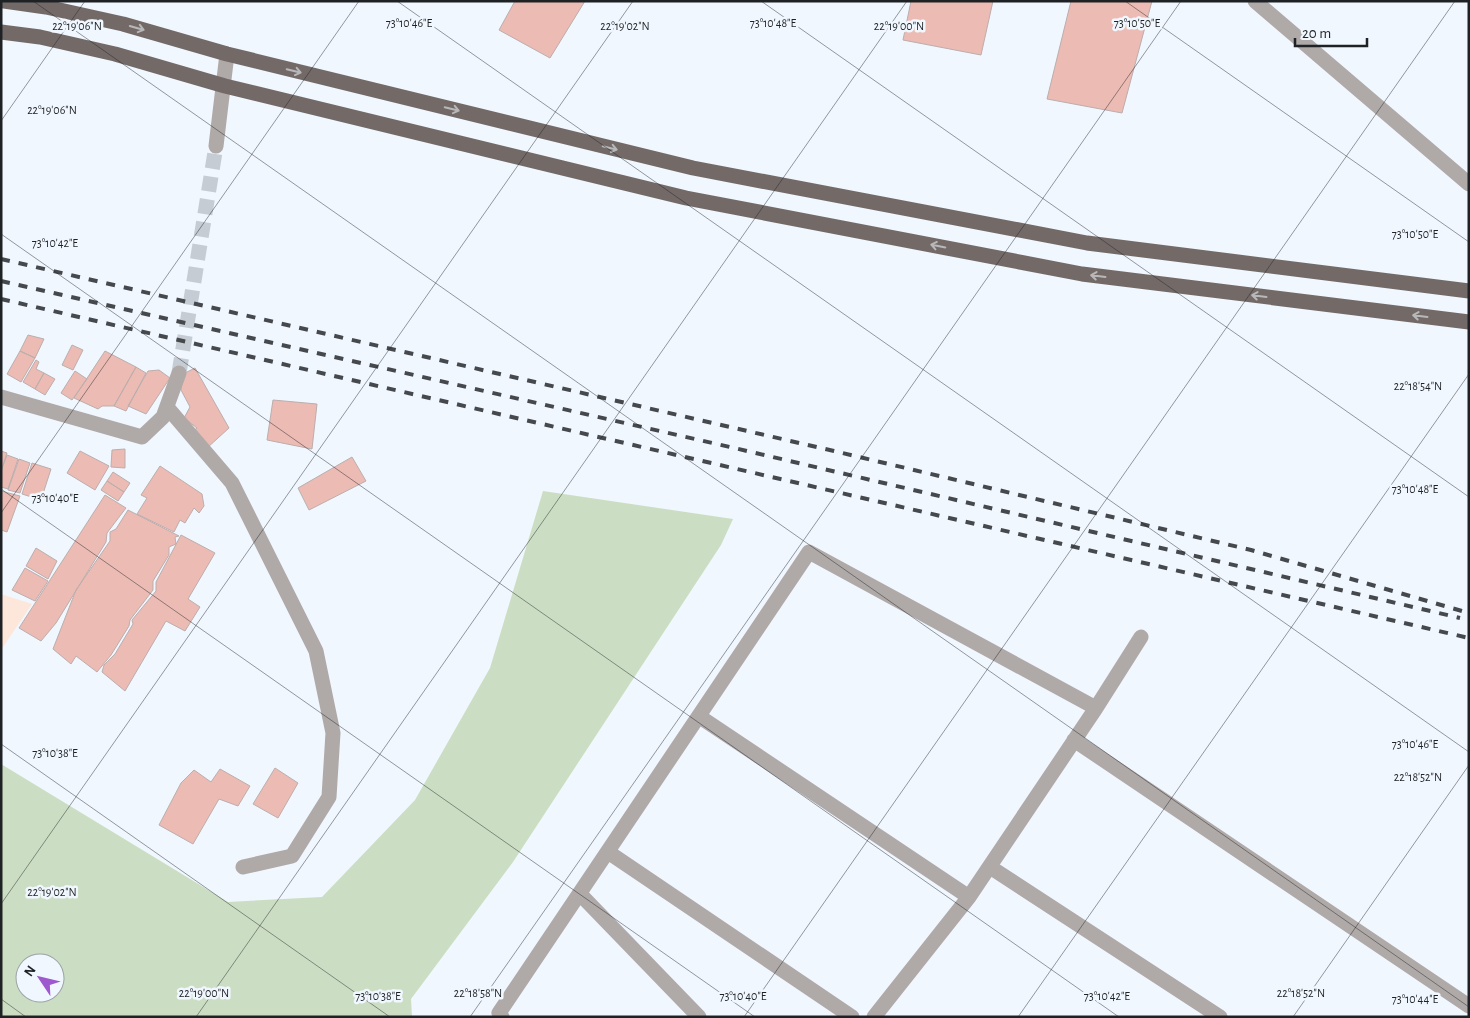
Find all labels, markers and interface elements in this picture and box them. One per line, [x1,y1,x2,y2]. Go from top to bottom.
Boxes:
scale bar [1295,15,1368,47]
text: 73°10'46"E [386,17,432,29]
text: 73°10'48"E [750,17,796,29]
text: 73°10'50"E [1114,17,1160,29]
text: 22°19'06"N [52,20,102,32]
text: 22°19'02"N [600,20,650,32]
text: 22°19'00"N [874,20,924,32]
one-way arrow [129,24,145,34]
text: 20 m [1302,26,1331,41]
one-way arrow [286,67,302,76]
text: 22°19'06"N [27,104,77,116]
one-way arrow [443,105,459,114]
one-way arrow [601,144,617,153]
text: 73°10'50"E [1392,228,1438,240]
text: 73°10'42"E [32,237,78,249]
one-way arrow [930,241,946,251]
one-way arrow [1090,271,1106,281]
one-way arrow [1251,291,1267,301]
one-way arrow [1413,311,1429,321]
text: 22°18'54"N [1394,380,1442,392]
text: 73°10'48"E [1392,483,1438,495]
text: 73°10'40"E [31,492,79,504]
text: 73°10'46"E [1392,738,1438,750]
text: 73°10'38"E [32,747,78,759]
text: 22°18'52"N [1394,771,1442,783]
text: 22°19'02"N [27,886,77,898]
north arrow [15,953,65,1003]
text: N [22,963,39,979]
text: 22°19'00"N [179,987,229,999]
text: 22°18'58"N [454,987,502,999]
text: 22°18'52"N [1277,987,1325,999]
text: 73°10'38"E [355,990,401,1002]
text: 73°10'40"E [719,990,767,1002]
text: 73°10'42"E [1084,990,1130,1002]
text: 73°10'44"E [1392,993,1439,1005]

